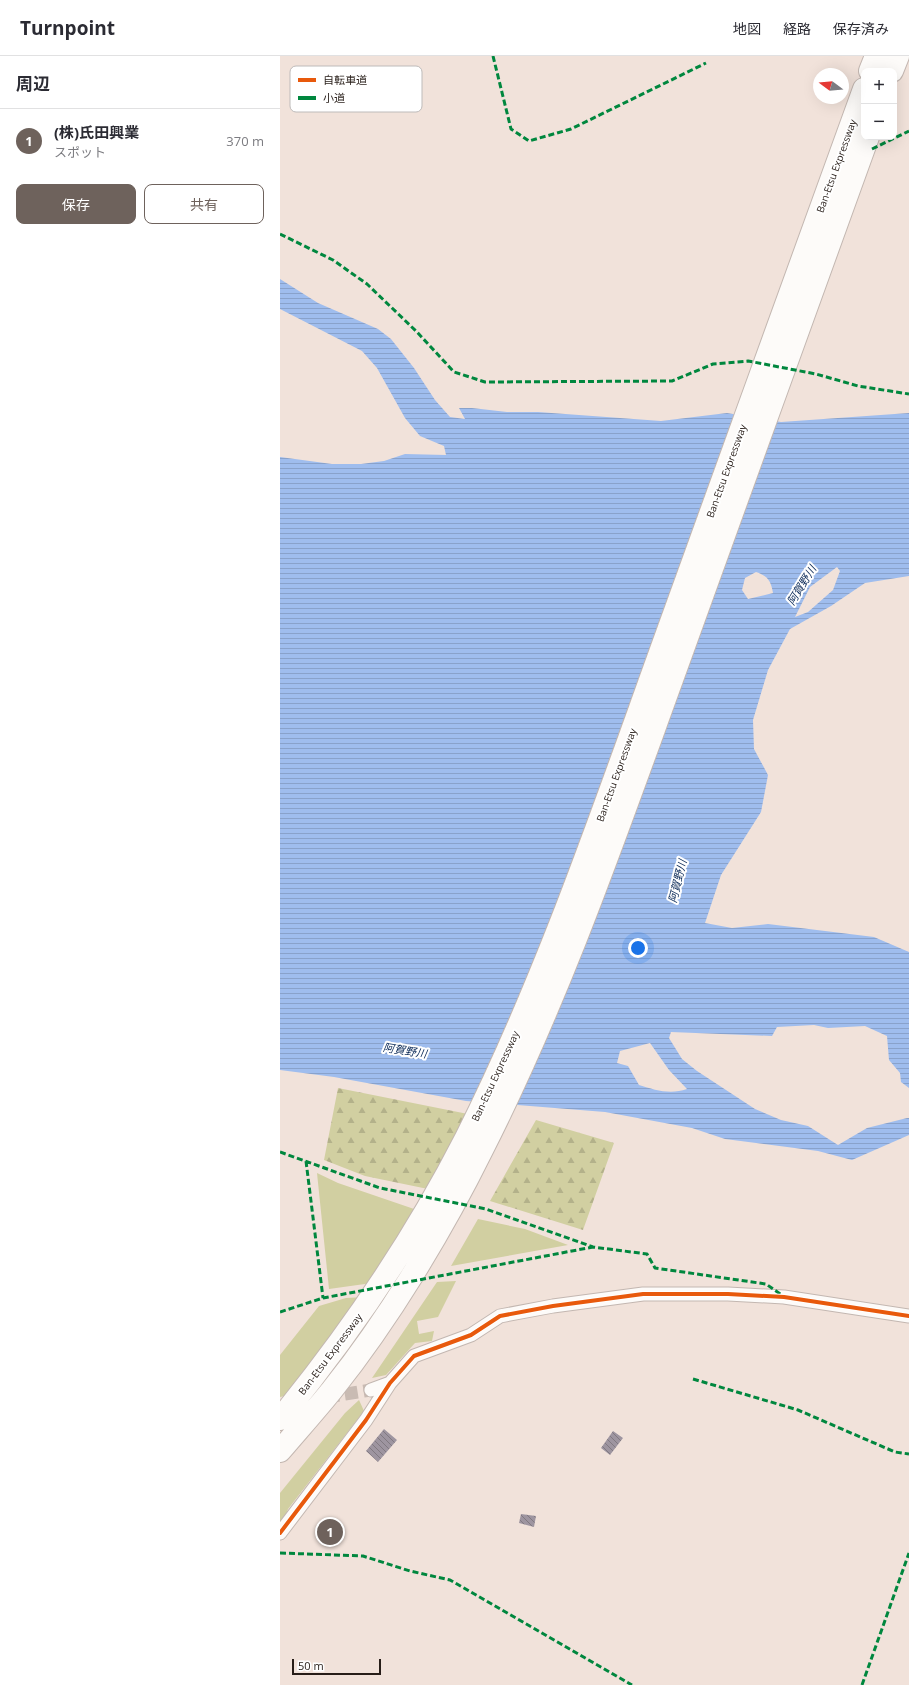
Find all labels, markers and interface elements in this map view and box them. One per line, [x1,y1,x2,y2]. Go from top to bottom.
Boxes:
text: Turnpoint [20,15,115,41]
text: 地図 [733,19,761,38]
text: 経路 [783,19,811,38]
text: 保存済み [833,19,889,38]
legend [290,66,422,112]
north arrow [813,68,849,104]
map controls [861,68,897,140]
button: + [861,68,897,104]
text: 周辺 [16,72,50,95]
text: 自転車道 [323,72,367,87]
text: 小道 [323,90,345,105]
button: − [861,104,897,140]
street label: Ban-Etsu Expressway [813,116,860,215]
text: (株)氏田興業 [54,122,139,142]
text: 1 [25,132,33,150]
text: 370 m [226,132,264,150]
text: スポット [54,143,106,161]
button: 保存 [16,184,136,224]
button: 共有 [144,184,264,224]
street label: Ban-Etsu Expressway [703,421,750,520]
water label: 阿賀野川 [783,562,820,608]
street label: Ban-Etsu Expressway [593,725,640,824]
water label: 阿賀野川 [664,857,690,904]
your location [628,938,648,958]
street label: Ban-Etsu Expressway [468,1028,523,1124]
water label: 阿賀野川 [382,1039,429,1061]
street label: Ban-Etsu Expressway [295,1310,366,1398]
pin: 1 [317,1517,343,1547]
scale bar [292,1657,381,1676]
text: 50 m [298,1658,324,1673]

